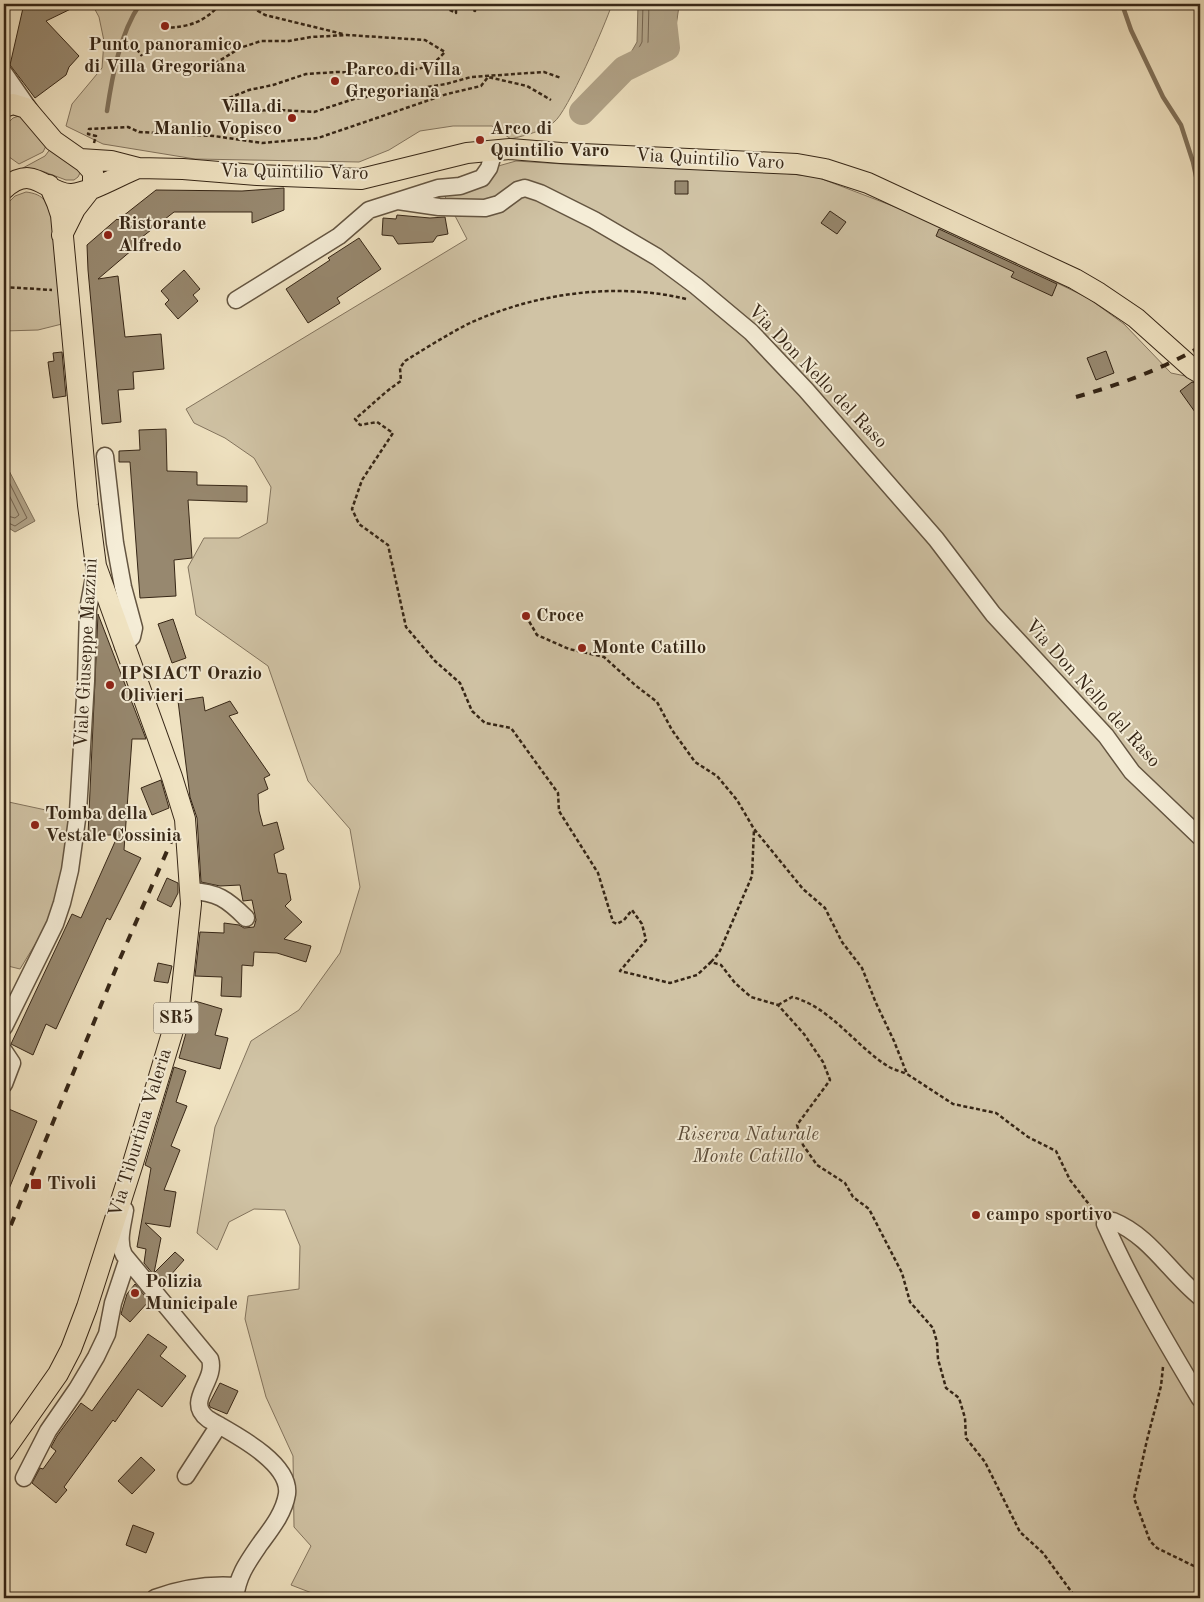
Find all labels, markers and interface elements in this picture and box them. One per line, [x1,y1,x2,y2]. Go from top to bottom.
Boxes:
marker: Punto panoramico di Villa Gregoriana [159,20,171,32]
place label: Punto panoramico di Villa Gregoriana [84,36,246,77]
place label: Parco di Villa Gregoriana [345,61,461,102]
marker: Parco di Villa Gregoriana [329,75,341,87]
place label: Villa di Manlio Vopisco [153,98,282,139]
marker: Villa di Manlio Vopisco [286,112,298,124]
place label: Arco di Quintilio Varo [490,120,609,161]
marker: Arco di Quintilio Varo [474,134,486,146]
street label: Via Quintilio Varo [635,147,785,173]
street label: Via Quintilio Varo [219,162,369,184]
place label: Ristorante Alfredo [118,215,207,256]
marker: Ristorante Alfredo [102,229,114,241]
street label: Via Don Nello del Raso [744,301,890,453]
street label: Viale Giuseppe Mazzini [73,558,101,748]
place label: Croce [536,607,584,626]
marker: Croce [520,610,532,622]
street label: Via Don Nello del Raso [1021,616,1163,772]
place label: Monte Catillo [592,639,706,658]
marker: Monte Catillo [576,642,588,654]
place label: IPSIACT Orazio Olivieri [120,665,262,706]
marker: IPSIACT Orazio Olivieri [104,679,116,691]
place label: Tomba della Vestale Cossinia [45,805,182,846]
marker: Tomba della Vestale Cossinia [29,819,41,831]
road number: SR5 [154,1002,198,1034]
street label: Via Tiburtina Valeria [106,1046,176,1220]
park label: Riserva Naturale Monte Catillo [676,1126,819,1167]
place label: Tivoli [47,1175,97,1194]
marker: Tivoli [29,1177,43,1191]
place label: campo sportivo [986,1206,1112,1225]
marker: campo sportivo [970,1209,982,1221]
place label: Polizia Municipale [145,1273,238,1314]
marker: Polizia Municipale [129,1287,141,1299]

